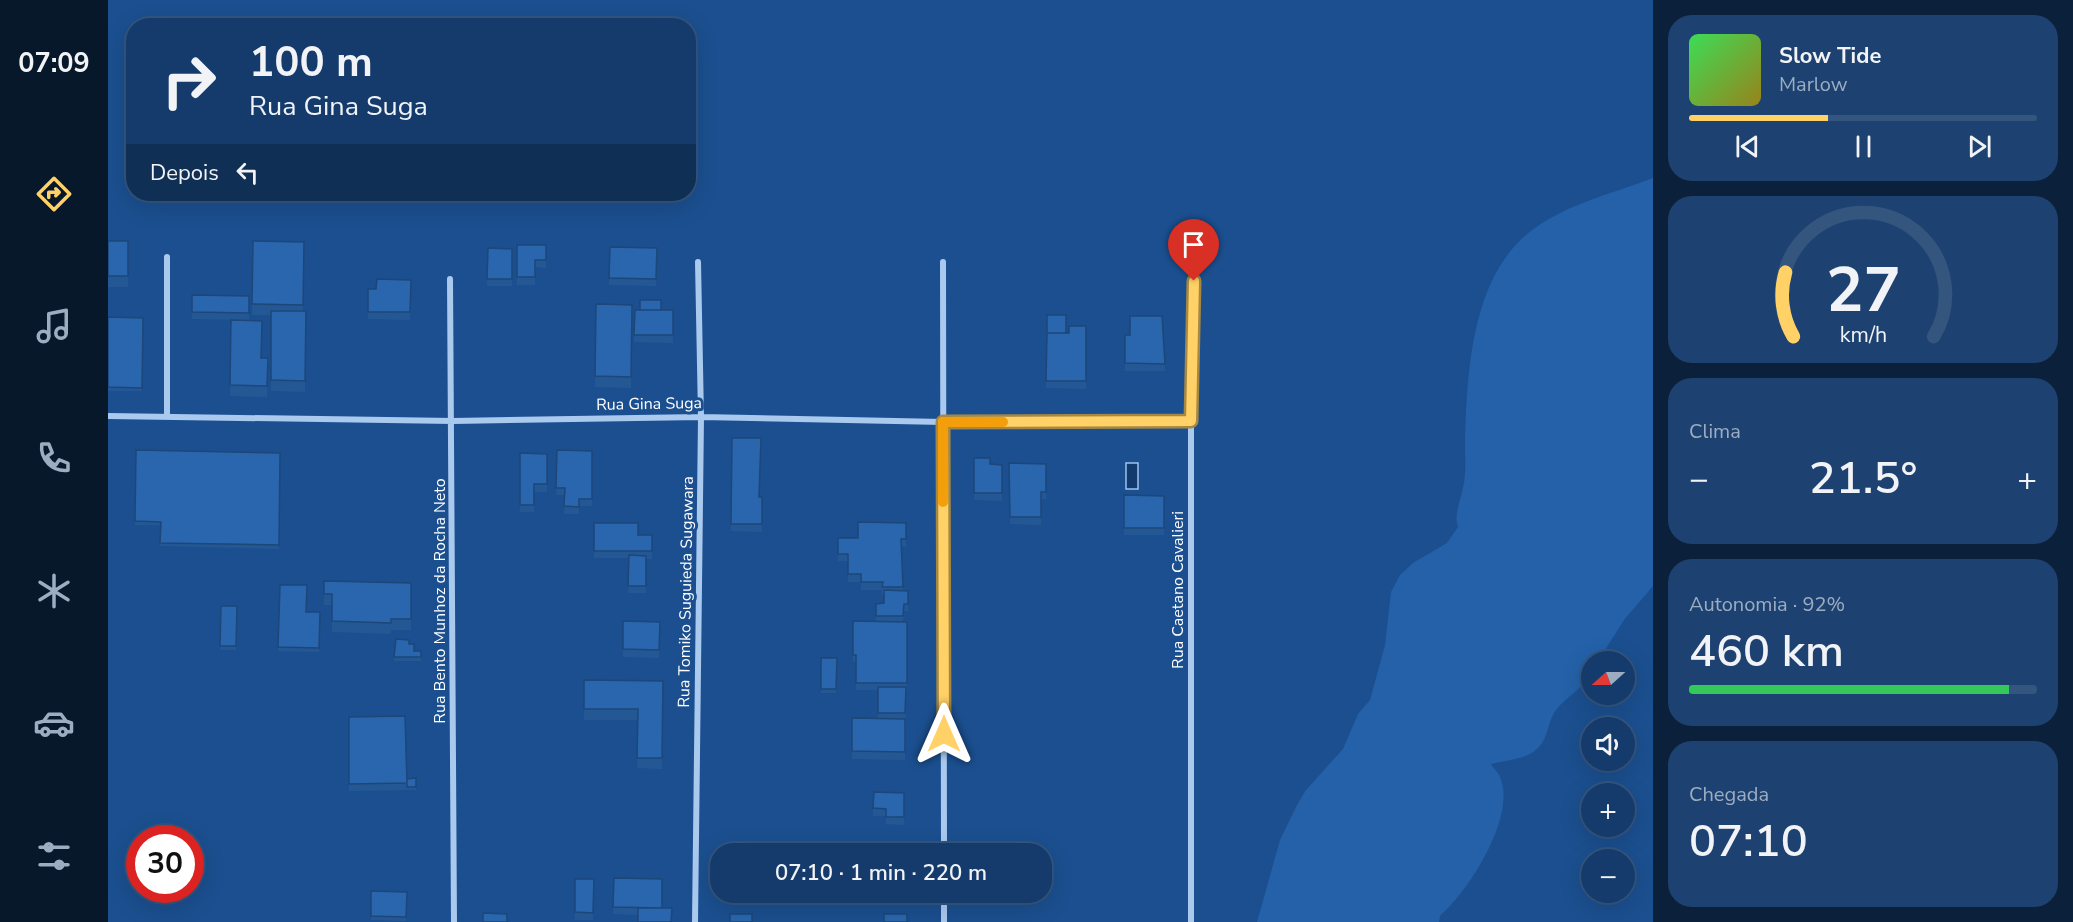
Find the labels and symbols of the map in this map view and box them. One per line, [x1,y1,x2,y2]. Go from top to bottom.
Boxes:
pin [1168,219,1219,281]
street label: Rua Gina Suga [596,392,702,416]
street label: Rua Tomiko Suguieda Sugawara [673,476,699,708]
street label: Rua Bento Munhoz da Rocha Neto [429,478,451,724]
street label: Rua Caetano Cavalieri [1167,511,1189,669]
north arrow [1581,651,1635,705]
position arrow [912,702,976,766]
speed limit sign: 30 [126,825,204,903]

